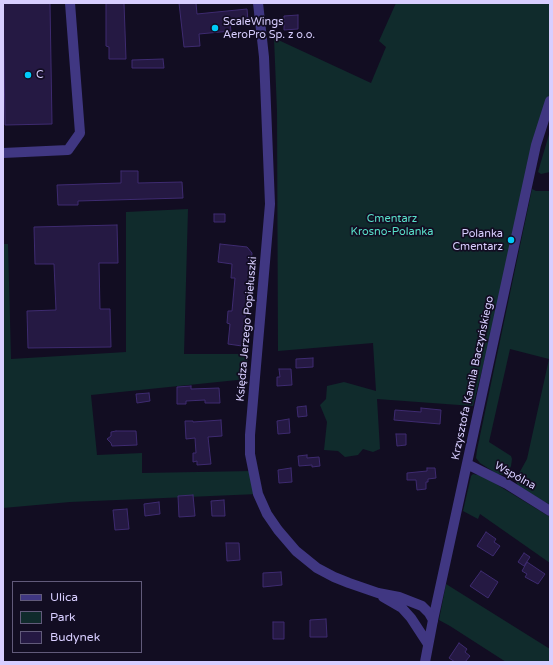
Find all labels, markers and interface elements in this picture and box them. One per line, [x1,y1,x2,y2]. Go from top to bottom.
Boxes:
place label: ScaleWings AeroPro Sp. z o.o. [223,15,315,41]
marker: ScaleWings AeroPro Sp. z o.o. [210,23,220,33]
place label: C [36,68,44,82]
marker: C [23,70,33,80]
park label: Cmentarz Krosno-Polanka [351,212,433,238]
place label: Polanka Cmentarz [452,227,503,253]
marker: Polanka Cmentarz [506,235,516,245]
street label: Księdza Jerzego Popiełuszki [234,256,260,402]
street label: Krzysztofa Kamila Baczyńskiego [449,295,497,461]
street label: Wspólna [492,459,538,493]
legend [12,581,142,653]
text: Ulica [50,590,78,604]
text: Park [50,610,76,624]
text: Budynek [50,630,100,644]

